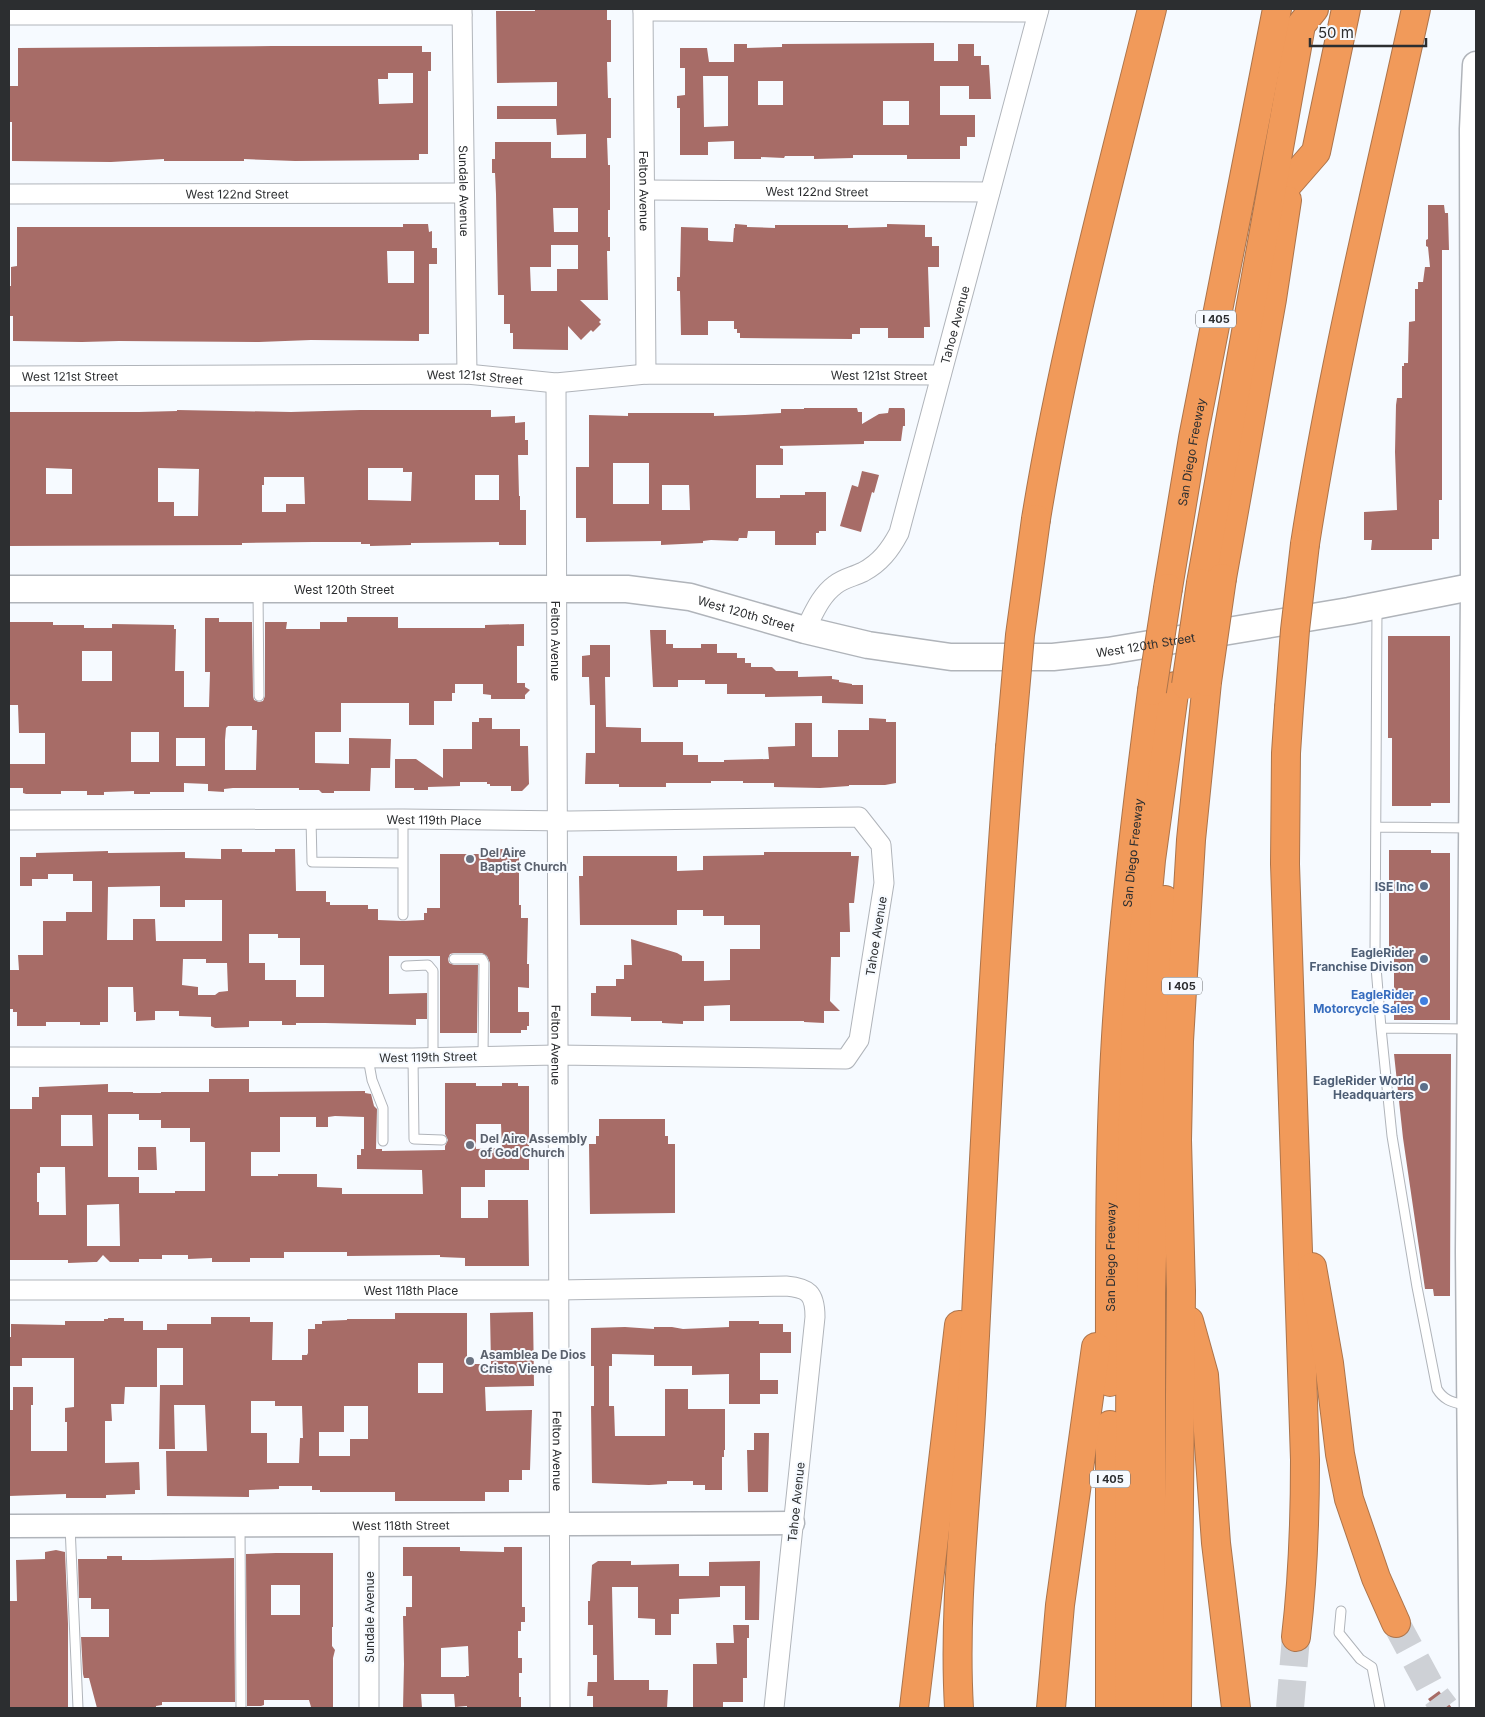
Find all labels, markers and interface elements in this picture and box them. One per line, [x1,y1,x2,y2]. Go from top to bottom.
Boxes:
scale bar [1310,15,1426,47]
text: 50 m [1318,23,1354,42]
street label: Sundale Avenue [456,145,473,237]
street label: Felton Avenue [637,151,652,231]
street label: West 122nd Street [765,183,869,199]
street label: West 122nd Street [185,186,289,201]
street label: Tahoe Avenue [937,284,972,366]
road number: I 405 [1196,310,1236,328]
street label: West 121st Street [427,366,524,387]
street label: West 121st Street [831,367,927,382]
street label: West 121st Street [22,368,118,383]
street label: San Diego Freeway [1174,396,1208,507]
street label: West 120th Street [294,582,394,597]
street label: West 120th Street [696,592,796,634]
street label: Felton Avenue [549,601,564,681]
street label: West 120th Street [1095,629,1196,660]
street label: San Diego Freeway [1119,797,1146,908]
street label: West 119th Place [387,811,482,827]
place label: Del Aire Baptist Church [480,845,567,874]
marker: Del Aire Baptist Church [464,853,476,865]
place label: ISE Inc [1375,879,1414,894]
marker: ISE Inc [1418,880,1430,892]
street label: Tahoe Avenue [862,895,890,977]
place label: EagleRider Franchise Divison [1310,945,1414,974]
marker: EagleRider Franchise Divison [1418,953,1430,965]
road number: I 405 [1162,978,1202,994]
place label: EagleRider Motorcycle Sales [1313,987,1414,1016]
marker: EagleRider Motorcycle Sales [1418,995,1430,1007]
street label: Felton Avenue [549,1005,564,1085]
street label: West 119th Street [379,1049,477,1065]
place label: EagleRider World Headquarters [1313,1073,1414,1102]
marker: EagleRider World Headquarters [1418,1081,1430,1093]
place label: Del Aire Assembly of God Church [480,1131,588,1160]
marker: Del Aire Assembly of God Church [464,1139,476,1151]
street label: San Diego Freeway [1102,1202,1118,1312]
street label: West 118th Place [364,1283,458,1298]
place label: Asamblea De Dios Cristo Viene [480,1347,586,1376]
marker: Asamblea De Dios Cristo Viene [464,1355,476,1367]
street label: Felton Avenue [550,1411,566,1491]
street label: Tahoe Avenue [784,1461,808,1543]
road number: I 405 [1090,1470,1130,1488]
street label: West 118th Street [352,1517,450,1533]
street label: Sundale Avenue [362,1571,377,1663]

